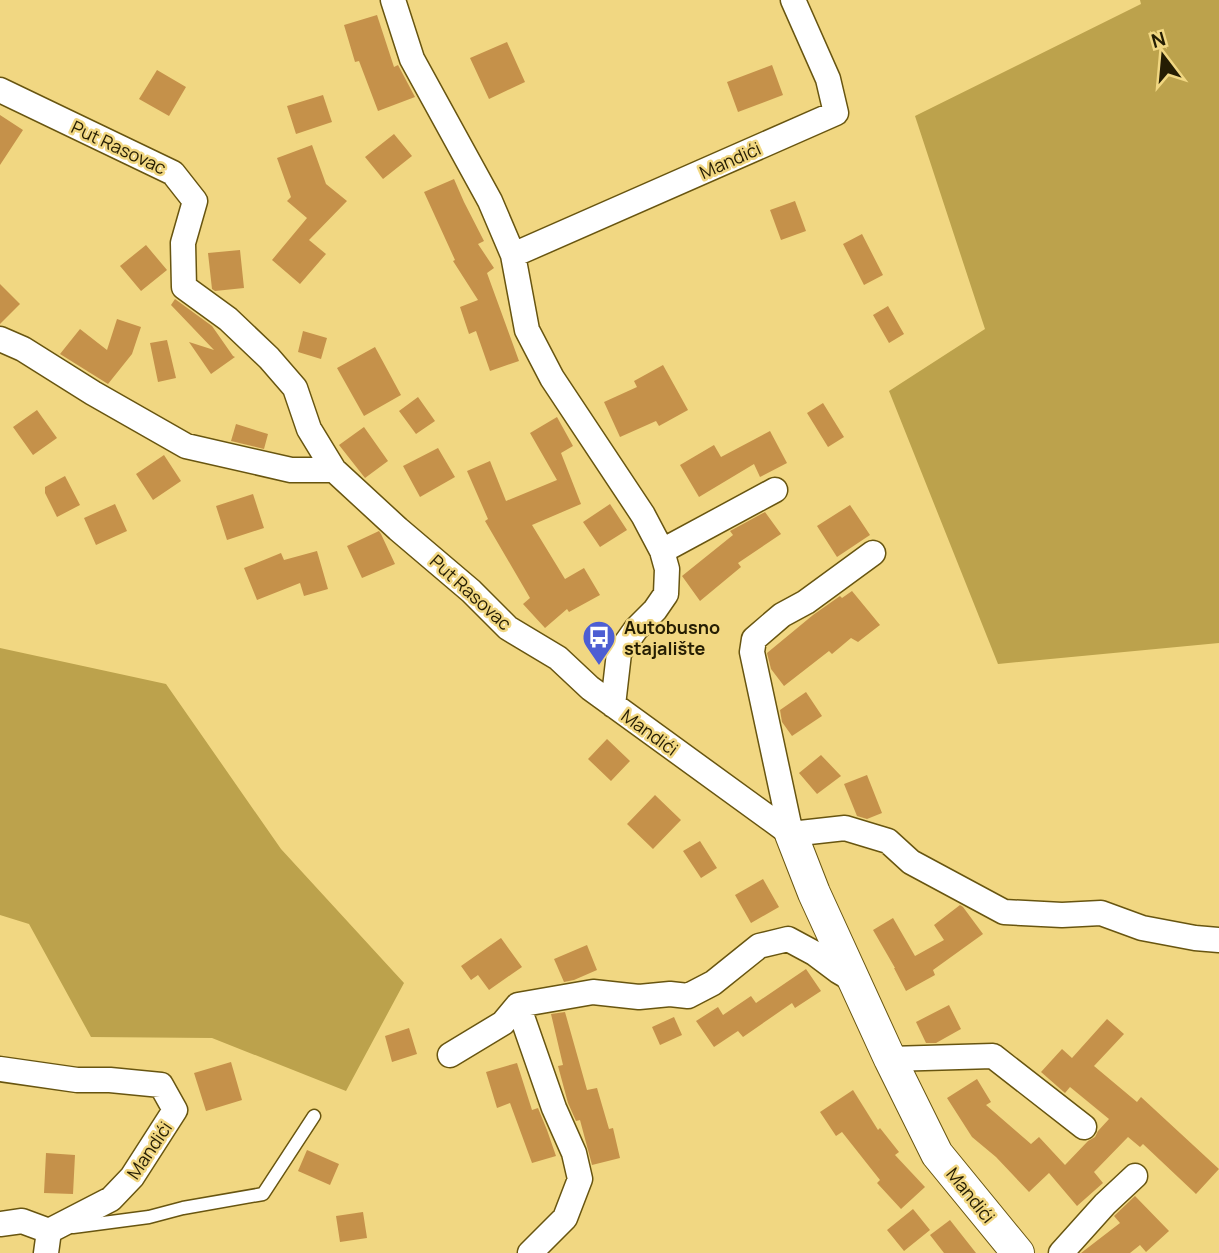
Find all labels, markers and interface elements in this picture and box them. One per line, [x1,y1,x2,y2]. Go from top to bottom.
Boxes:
north arrow [1128,21,1198,91]
text: N [1148,25,1168,54]
street label: Put Rasovac [68,115,170,179]
street label: Mandići [696,136,764,184]
street label: Put Rasovac [425,549,517,635]
place label: Autobusno stajalište [624,615,720,660]
bus stop icon: Autobusno stajalište [580,618,618,667]
street label: Mandići [617,703,683,761]
street label: Mandići [121,1117,177,1183]
street label: Mandići [941,1162,1001,1228]

